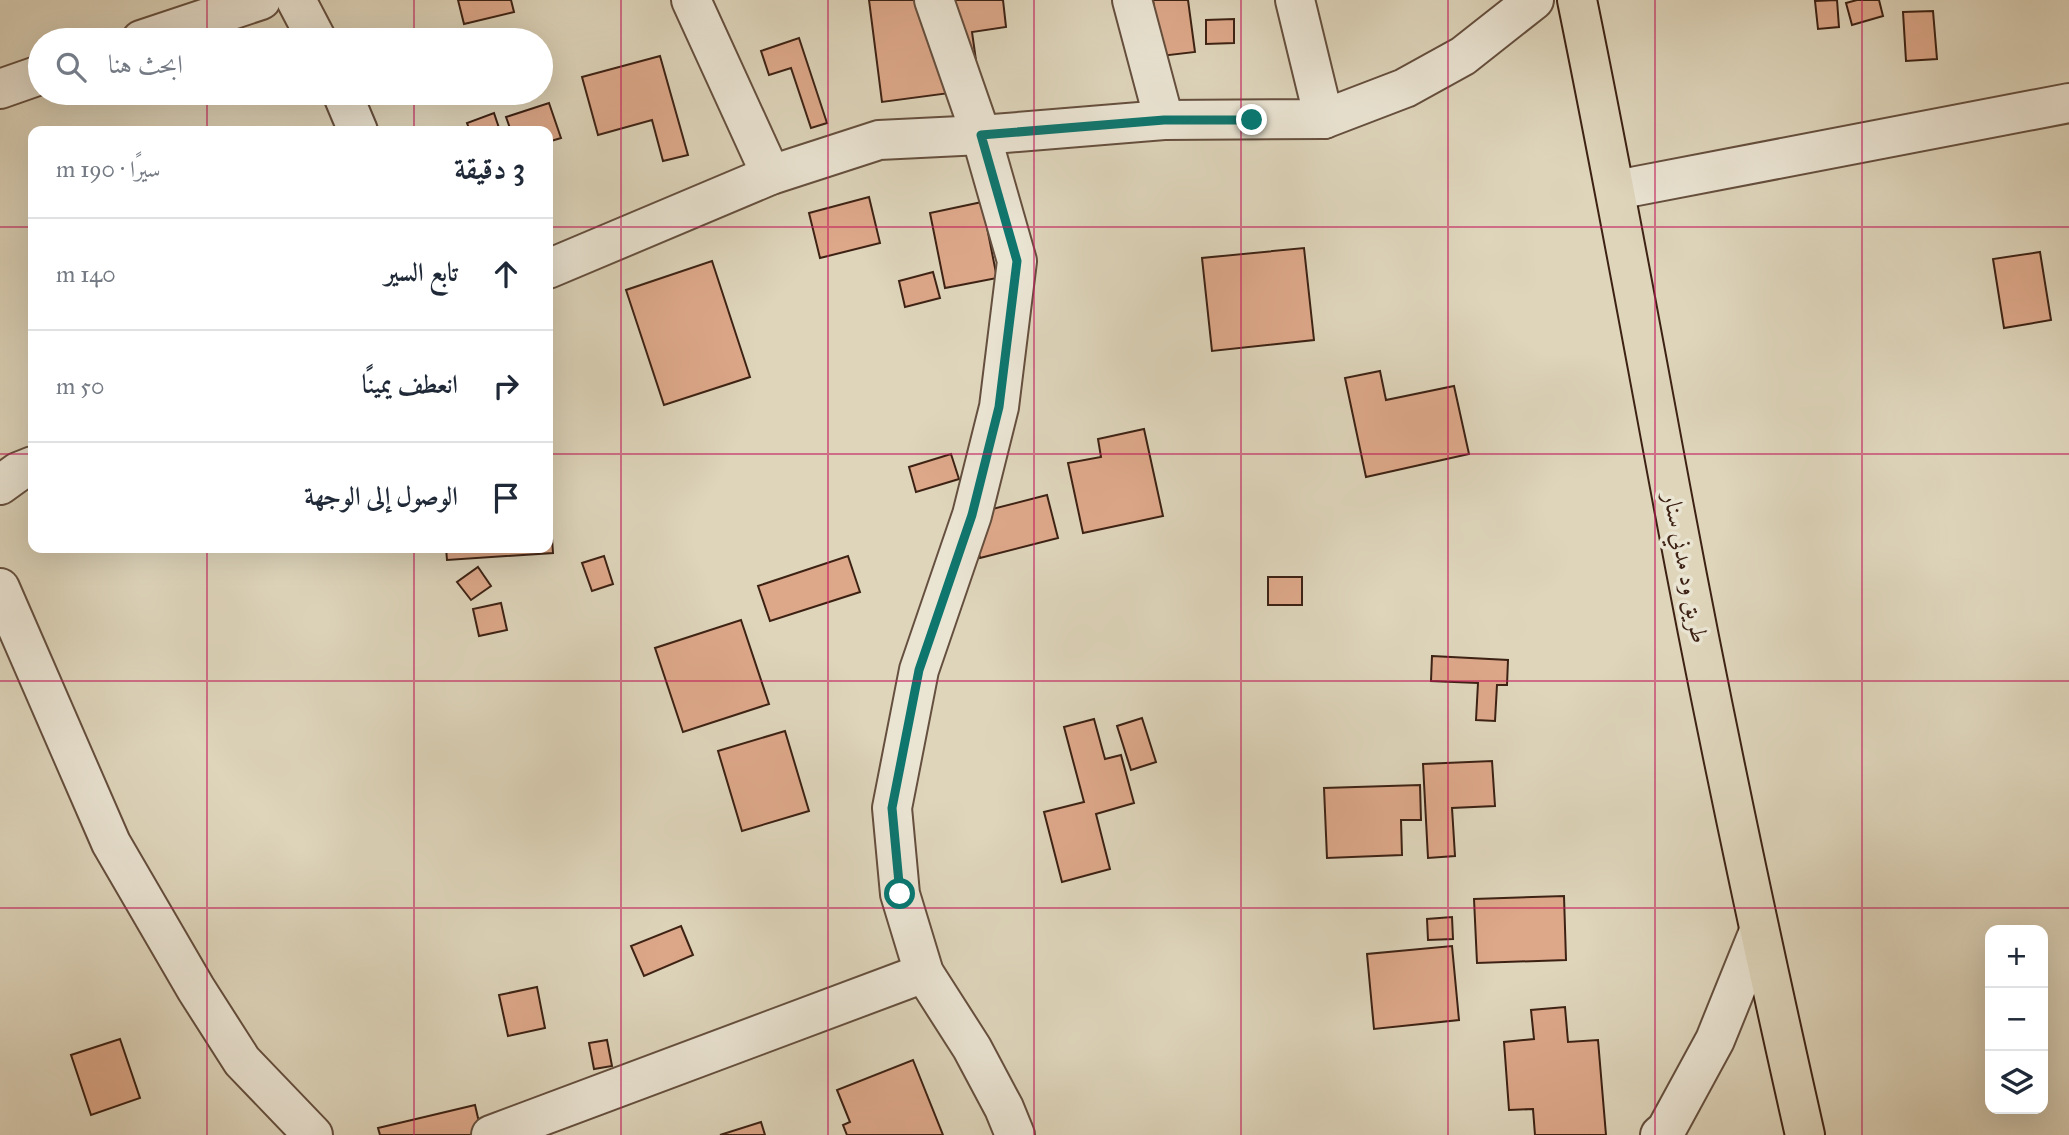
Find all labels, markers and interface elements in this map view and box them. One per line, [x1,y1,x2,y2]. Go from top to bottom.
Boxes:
search box [28,28,553,105]
icon: search [52,48,90,86]
text: ابحث هنا [108,48,183,80]
route end [1236,104,1267,135]
text: 3 دقيقة [454,151,525,187]
text: سيرًا · 190 m [56,155,161,183]
icon: ahead [487,255,525,293]
text: تابع السير [385,256,458,288]
text: 140 m [56,260,116,288]
icon: right [487,367,525,405]
text: انعطف يمينًا [362,368,458,400]
text: 50 m [56,372,104,400]
icon: arrive [487,479,525,517]
text: الوصول إلى الوجهة [304,480,458,512]
street label: طريق ود مدني سنار [1652,488,1715,647]
route start [884,878,915,909]
map controls [1985,925,2048,1114]
button: + [1985,925,2048,988]
button: − [1985,988,2048,1051]
button: layers [1985,1051,2048,1114]

